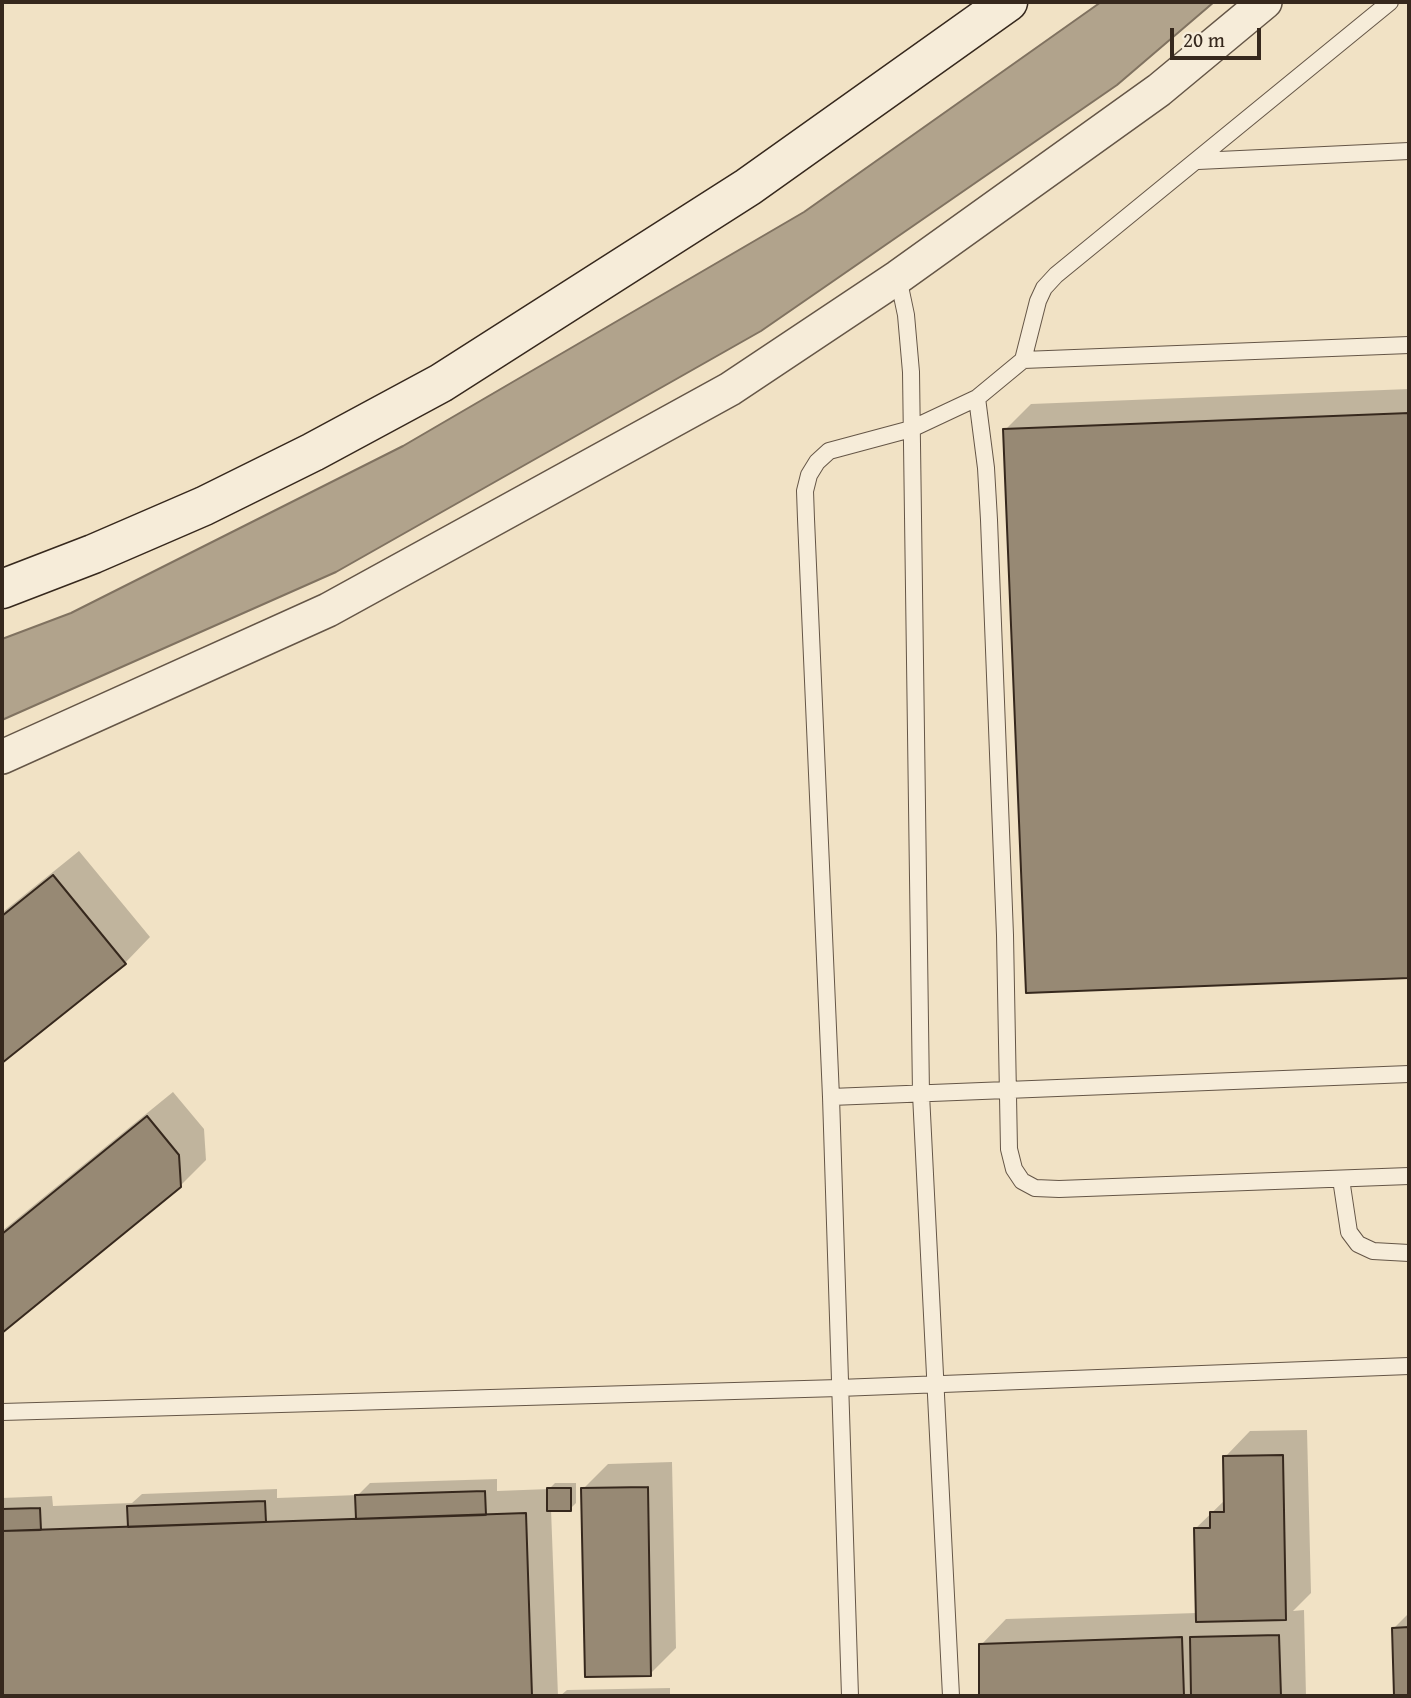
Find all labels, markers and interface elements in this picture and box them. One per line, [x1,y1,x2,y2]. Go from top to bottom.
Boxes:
scale bar [1173,14,1264,58]
text: 20 m [1183,24,1225,55]

